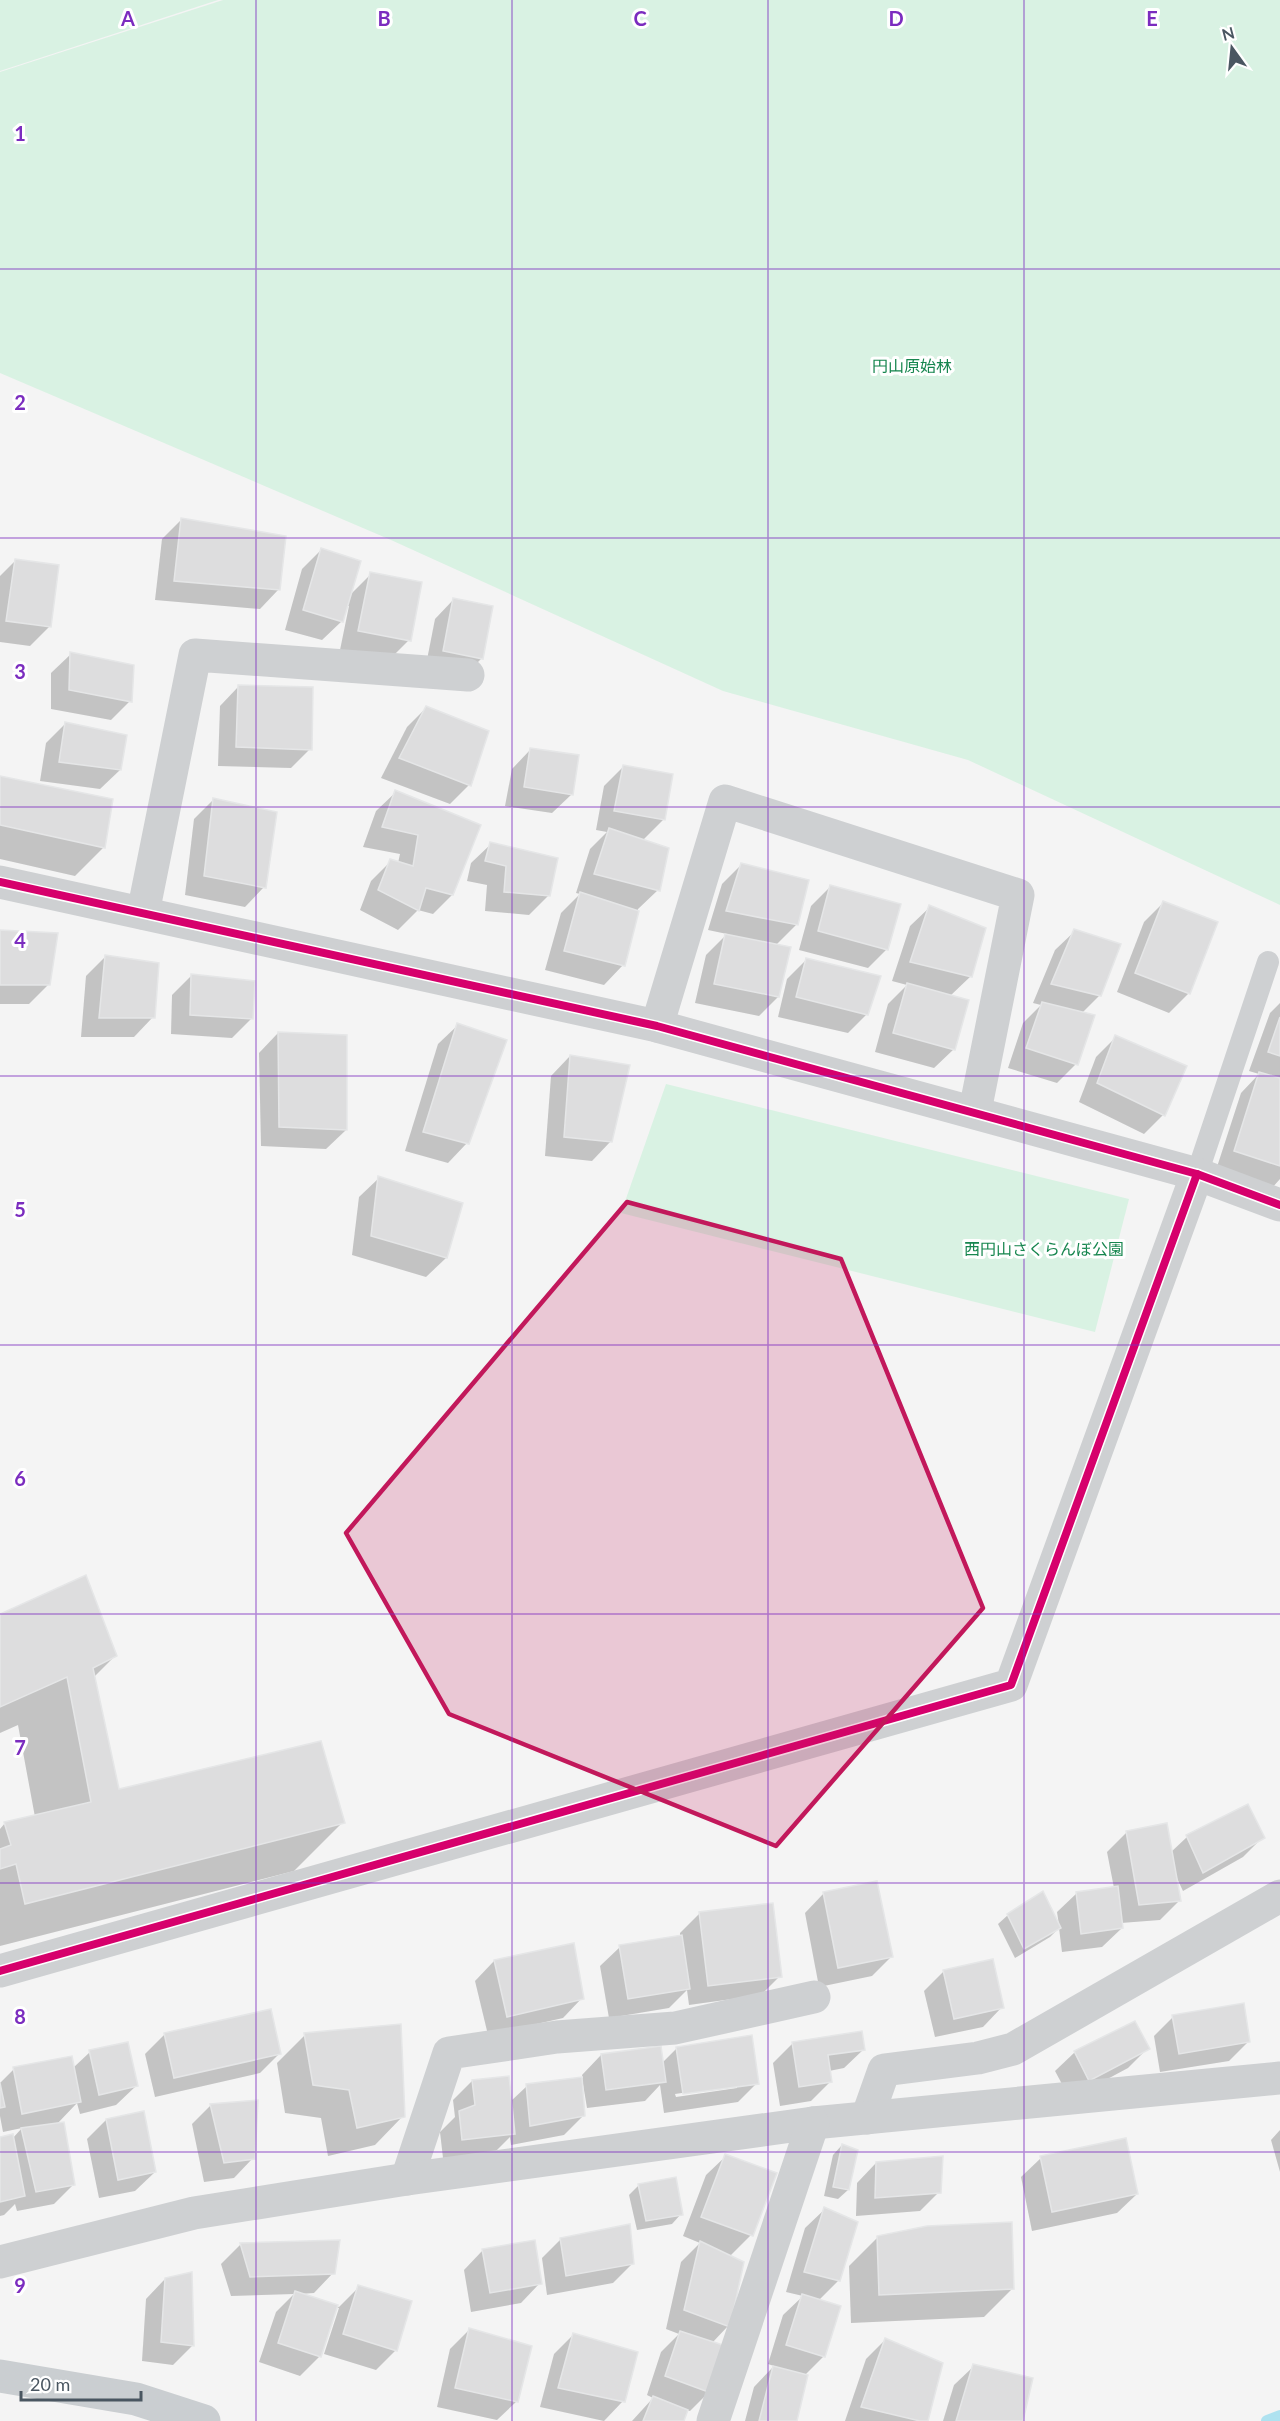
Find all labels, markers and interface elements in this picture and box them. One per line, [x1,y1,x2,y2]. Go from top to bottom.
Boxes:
text: A [120,6,135,30]
text: B [377,6,391,30]
text: C [633,6,647,30]
text: D [888,6,904,30]
text: E [1146,6,1158,30]
north arrow [1202,18,1262,78]
text: N [1220,22,1236,44]
text: 1 [14,121,26,145]
park label: 円山原始林 [872,356,952,375]
text: 2 [14,390,26,414]
text: 3 [14,659,26,683]
text: 4 [14,928,26,952]
text: 5 [14,1197,26,1221]
park label: 西円山さくらんぼ公園 [964,1239,1124,1258]
text: 6 [14,1466,26,1490]
text: 7 [14,1735,26,1759]
text: 8 [14,2004,26,2028]
text: 9 [14,2273,26,2297]
scale bar [21,2364,141,2402]
text: 20 m [30,2373,70,2395]

